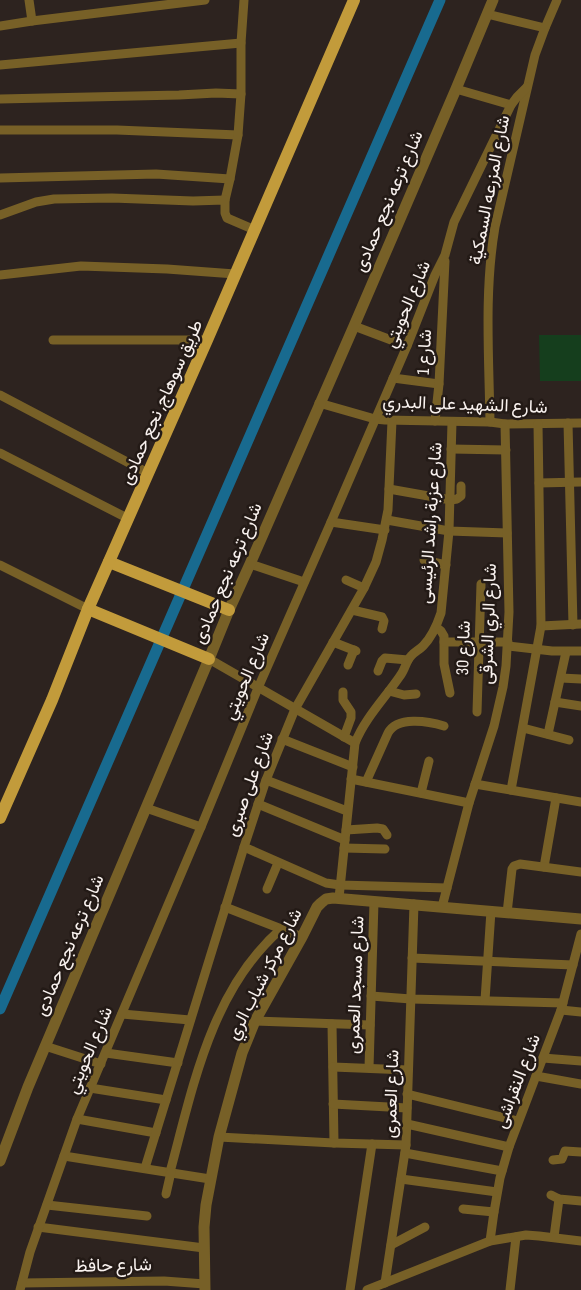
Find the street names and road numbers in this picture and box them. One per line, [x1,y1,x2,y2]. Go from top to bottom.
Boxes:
street label: شارع المزرعه السمكية [465,114,515,267]
street label: شارع ترعه نجع حمادى [349,128,429,275]
street label: شارع الحويتي [380,258,439,352]
street label: طريق سوهاج, نجع حمادى [116,317,208,488]
street label: شارع 1 [413,329,437,375]
street label: شارع الشهيد على البدري [382,391,548,422]
street label: شارع عزبة راشد الرئيسى [414,441,448,605]
street label: شارع ترعه نجع حمادى [188,500,268,647]
street label: شارع الري الشرقى [476,563,505,685]
street label: شارع 30 [452,620,476,676]
street label: شارع الحويتي [219,630,278,724]
street label: شارع على صبرى [221,729,279,840]
street label: شارع ترعه نجع حمادى [30,872,110,1019]
street label: شارع مركز شباب الري [222,905,310,1045]
street label: شارع مسجد العمرى [343,916,369,1054]
street label: شارع الحويتي [62,1004,121,1098]
street label: شارع النقراشى [490,1031,546,1132]
street label: شارع العمرى [379,1049,405,1139]
street label: شارع حافظ [74,1254,152,1278]

